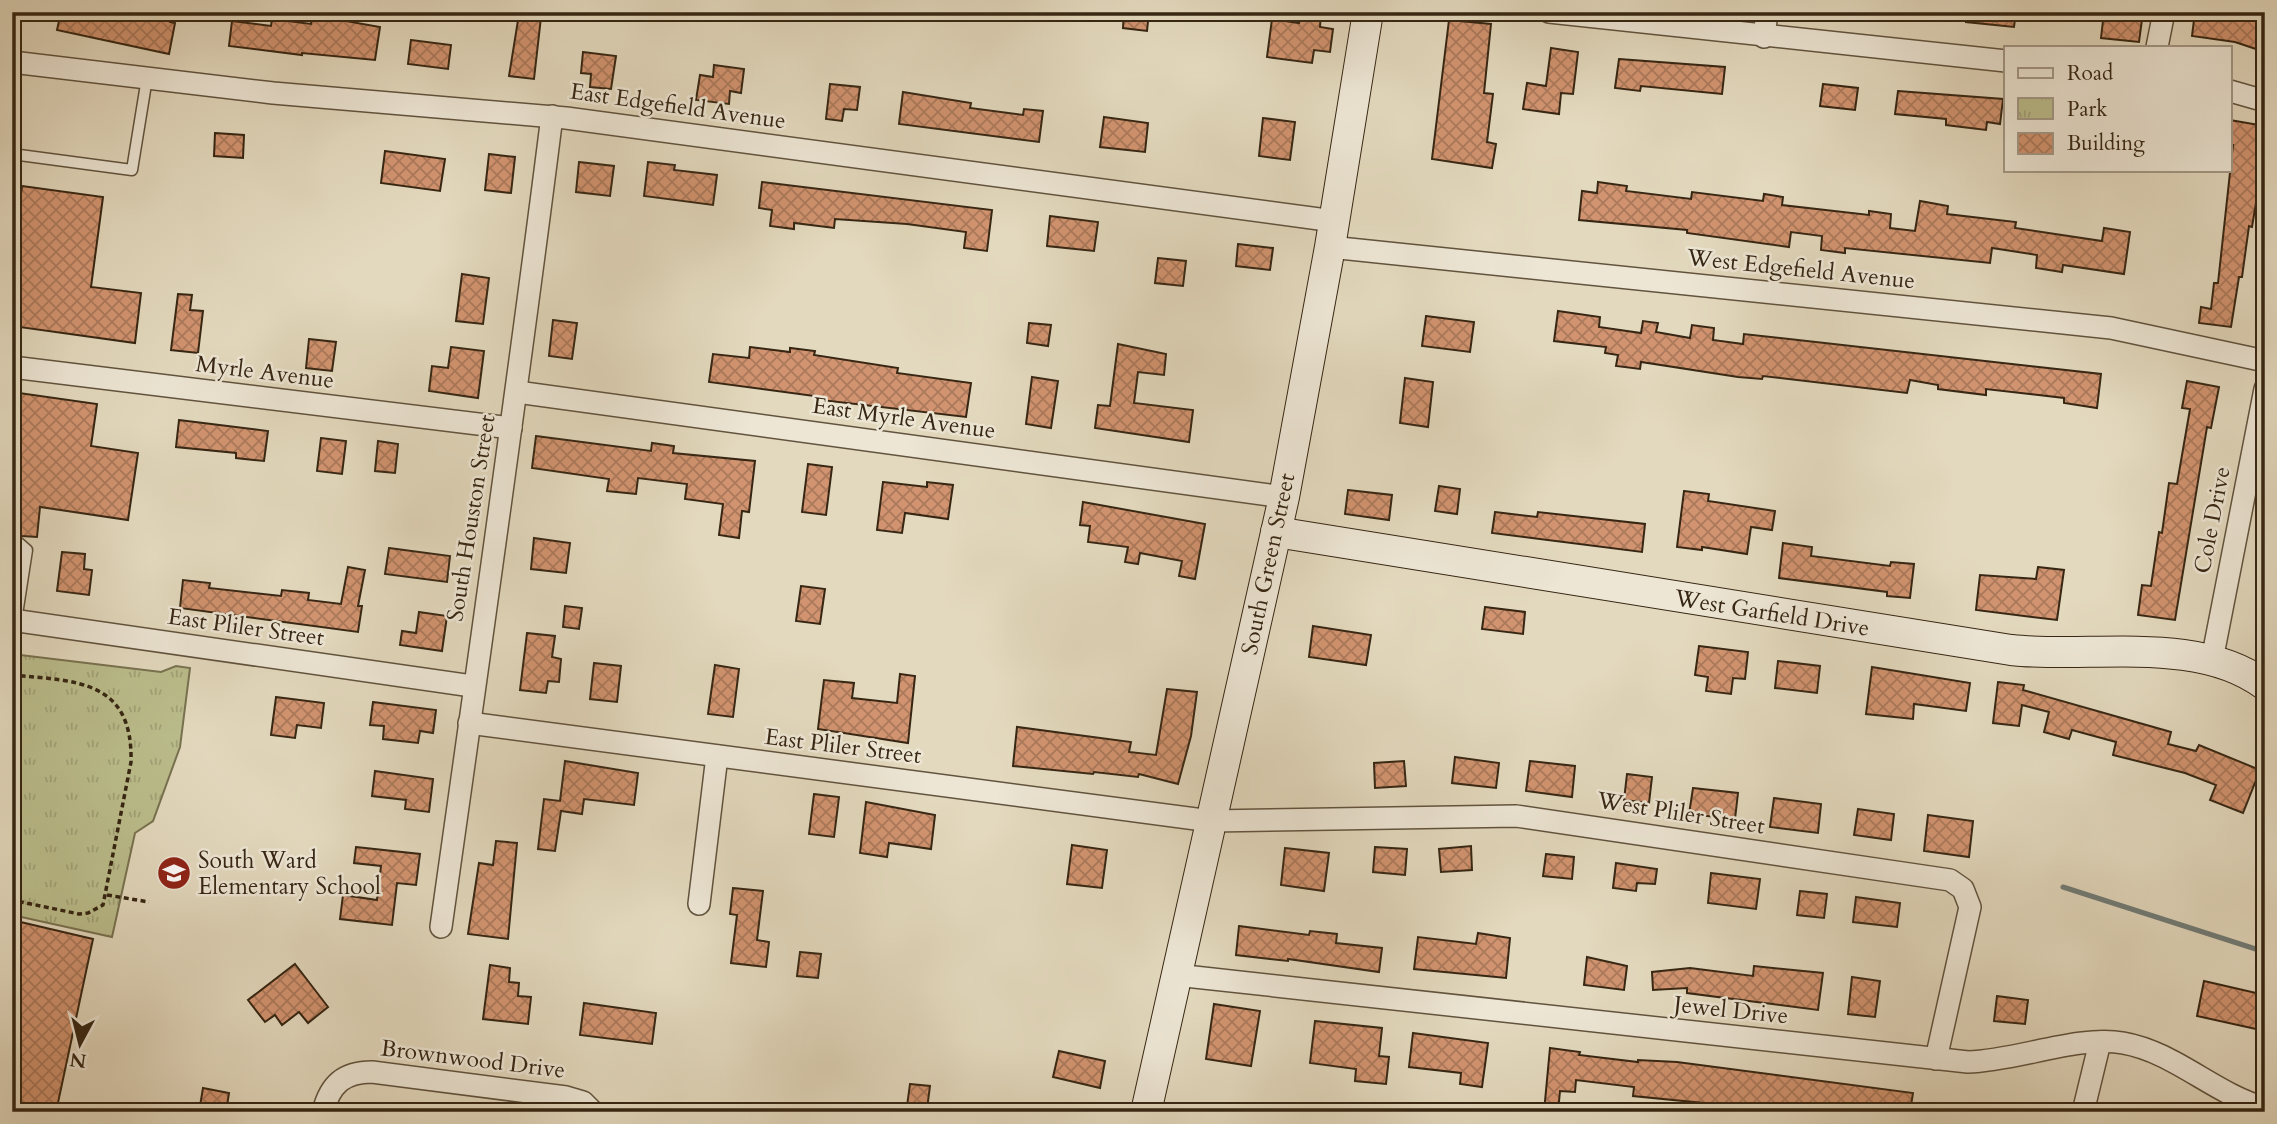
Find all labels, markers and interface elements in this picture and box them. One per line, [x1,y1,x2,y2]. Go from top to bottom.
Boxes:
legend [2004,46,2232,172]
text: Road [2067,59,2113,88]
street label: East Edgefield Avenue [568,76,788,136]
text: Park [2067,95,2108,124]
text: Building [2067,129,2145,158]
street label: West Edgefield Avenue [1685,242,1917,296]
street label: Myrle Avenue [194,348,336,396]
street label: East Myrle Avenue [810,390,998,446]
street label: South Houston Street [439,412,503,624]
street label: Cole Drive [2186,464,2238,576]
street label: South Green Street [1234,470,1302,658]
street label: West Garfield Drive [1671,582,1872,644]
street label: East Pliler Street [166,601,326,653]
street label: East Pliler Street [763,721,923,771]
street label: West Pliler Street [1594,784,1767,842]
place label: South Ward Elementary School [198,845,381,902]
school or university icon: South Ward Elementary School [155,854,193,892]
street label: Jewel Drive [1669,988,1790,1031]
north arrow [46,1009,116,1078]
street label: Brownwood Drive [379,1032,567,1086]
text: N [68,1046,88,1074]

